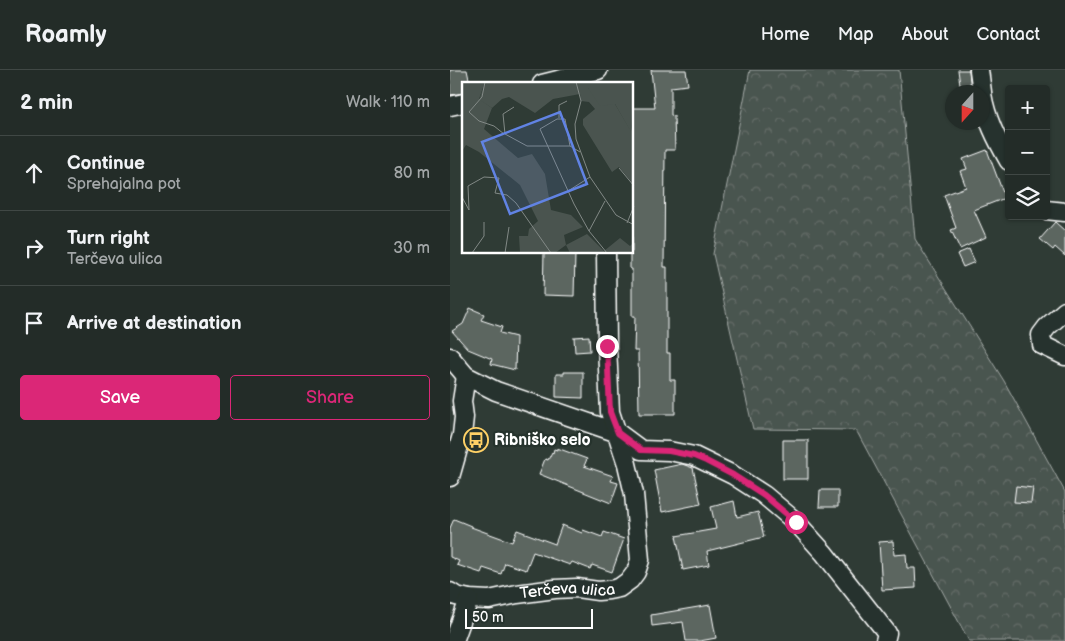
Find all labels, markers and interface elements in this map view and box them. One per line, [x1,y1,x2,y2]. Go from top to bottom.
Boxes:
text: Roamly [25,20,106,49]
text: Home [761,24,810,45]
text: Map [838,24,874,45]
text: About [902,24,949,45]
text: Contact [977,24,1040,45]
inset map [462,82,634,254]
north arrow [945,85,990,130]
map controls [1005,85,1050,220]
button: + [1005,85,1050,130]
text: 2 min [20,90,73,115]
text: Walk · 110 m [346,93,430,112]
button: − [1005,130,1050,175]
text: Continue [67,152,145,175]
icon: ahead [20,159,48,187]
text: 80 m [394,164,430,183]
text: Sprehajalna pot [67,175,181,194]
button: layers [1005,175,1050,220]
text: Turn right [67,227,150,250]
icon: right [20,234,48,262]
text: 30 m [393,239,430,258]
text: Terčeva ulica [67,250,163,269]
icon: arrive [20,309,48,337]
text: Arrive at destination [67,312,242,335]
route end [596,335,619,358]
button: Save [20,375,220,420]
button: Share [230,375,430,420]
bus stop icon: Ribniško selo [463,427,489,453]
place label: Ribniško selo [494,431,591,450]
route start [785,511,808,534]
street label: Terčeva ulica [519,579,617,603]
scale bar [465,606,592,629]
text: 50 m [472,609,504,626]

